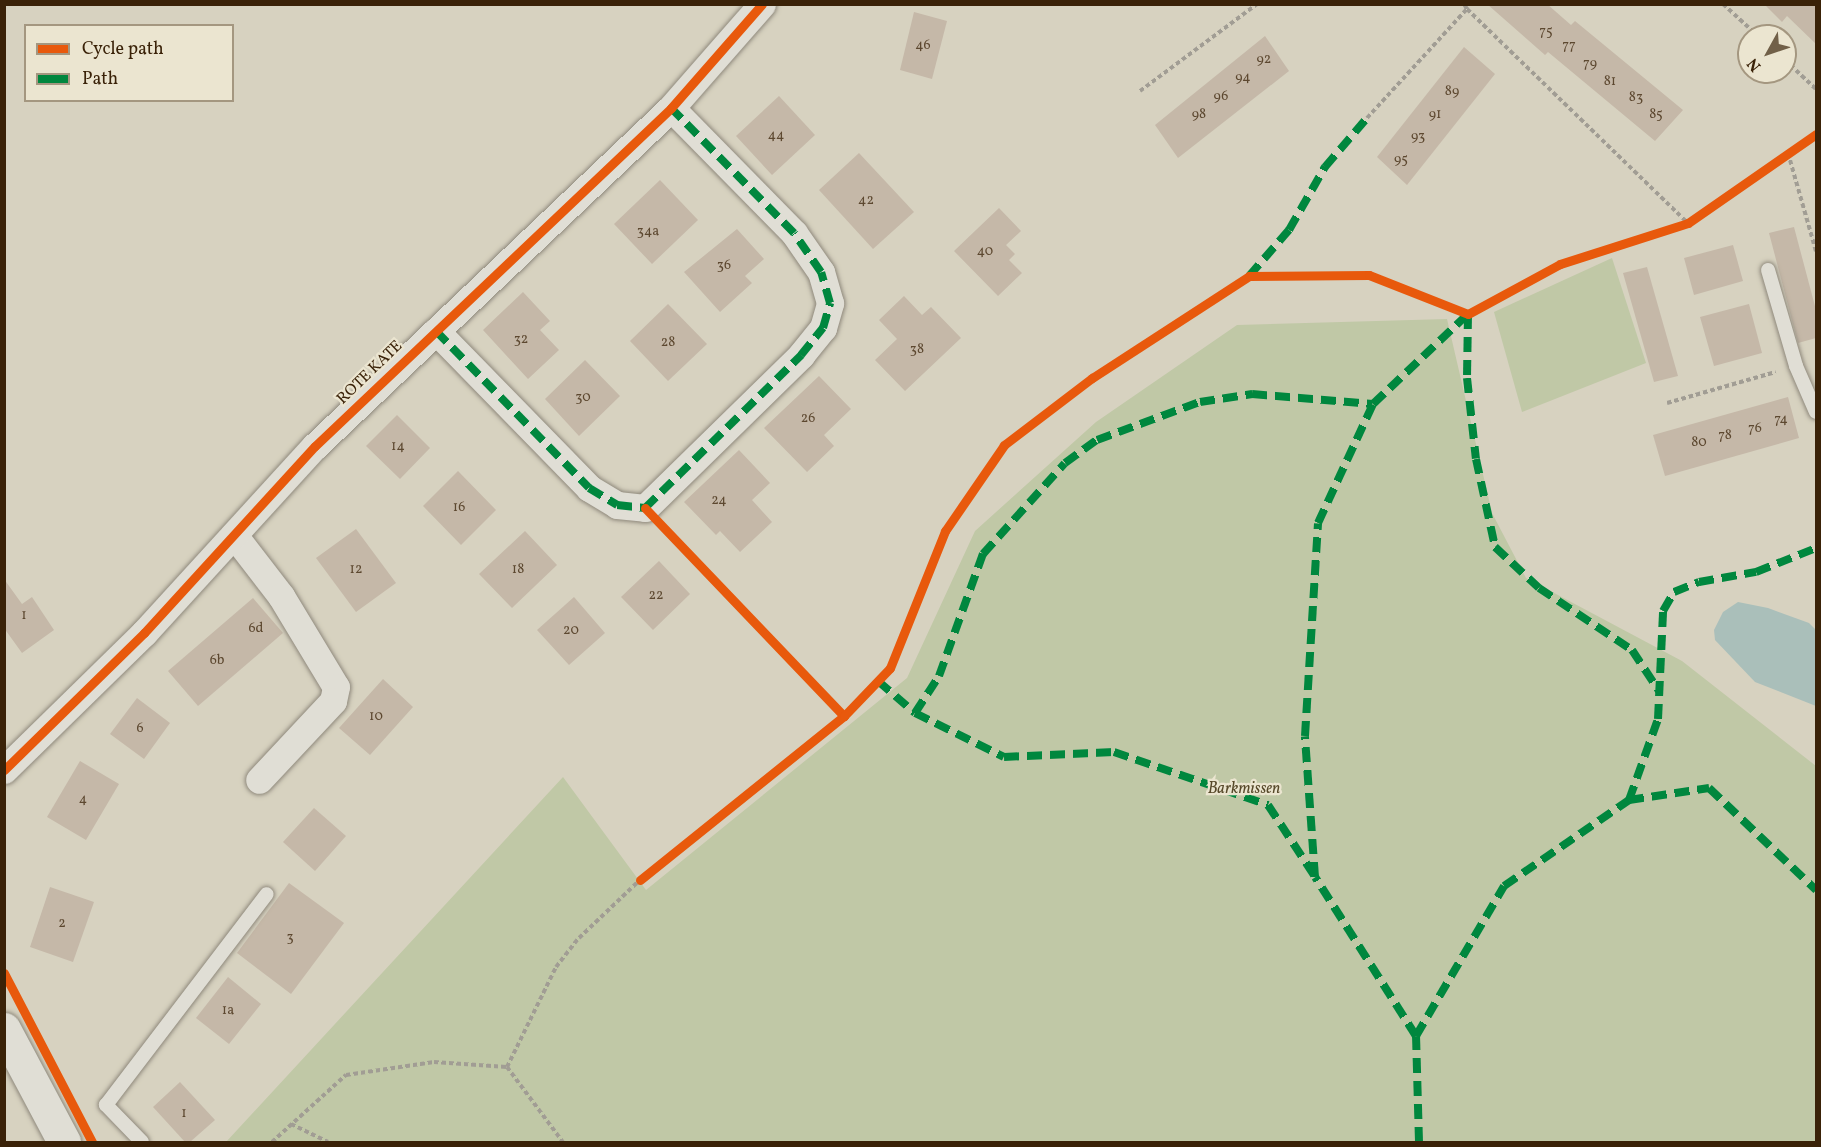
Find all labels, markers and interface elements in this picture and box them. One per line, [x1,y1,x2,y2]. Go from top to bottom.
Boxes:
legend [24,24,234,102]
house number: 75 [1539,24,1553,40]
north arrow [1737,24,1797,84]
text: Cycle path [82,37,164,62]
house number: 46 [915,38,931,54]
house number: 77 [1562,38,1576,54]
house number: 92 [1257,52,1271,68]
text: N [1743,53,1767,76]
house number: 79 [1583,56,1597,72]
text: Path [82,67,118,92]
house number: 94 [1235,70,1251,86]
house number: 81 [1604,74,1616,90]
house number: 89 [1445,84,1459,100]
house number: 96 [1214,89,1228,105]
house number: 83 [1629,90,1643,106]
house number: 98 [1192,107,1206,123]
house number: 91 [1429,107,1441,123]
house number: 85 [1649,107,1663,123]
house number: 44 [768,128,784,144]
house number: 93 [1411,129,1425,145]
house number: 95 [1394,152,1408,168]
house number: 42 [858,193,874,209]
house number: 34a [637,224,659,240]
house number: 40 [977,244,993,260]
house number: 36 [717,258,731,274]
house number: 32 [514,332,528,348]
house number: 28 [661,335,675,351]
street label: ROTE KATE [333,337,407,409]
house number: 38 [910,342,924,358]
house number: 30 [575,390,591,406]
house number: 26 [801,411,815,427]
house number: 74 [1774,412,1788,428]
house number: 76 [1748,421,1762,437]
house number: 78 [1718,428,1732,444]
house number: 80 [1691,435,1707,451]
house number: 14 [391,439,405,455]
house number: 24 [711,493,727,509]
house number: 16 [453,500,465,516]
house number: 12 [350,562,362,578]
house number: 18 [512,562,524,578]
house number: 22 [648,588,664,604]
house number: 1 [21,608,27,624]
house number: 6d [249,621,263,637]
house number: 20 [563,623,579,639]
house number: 6b [210,653,224,669]
house number: 10 [369,709,383,725]
house number: 6 [136,721,144,737]
park label: Barkmissen [1208,779,1280,799]
house number: 4 [79,792,87,808]
house number: 2 [58,916,66,932]
house number: 3 [286,930,294,946]
house number: 1a [222,1003,234,1019]
house number: 1 [181,1106,187,1122]

